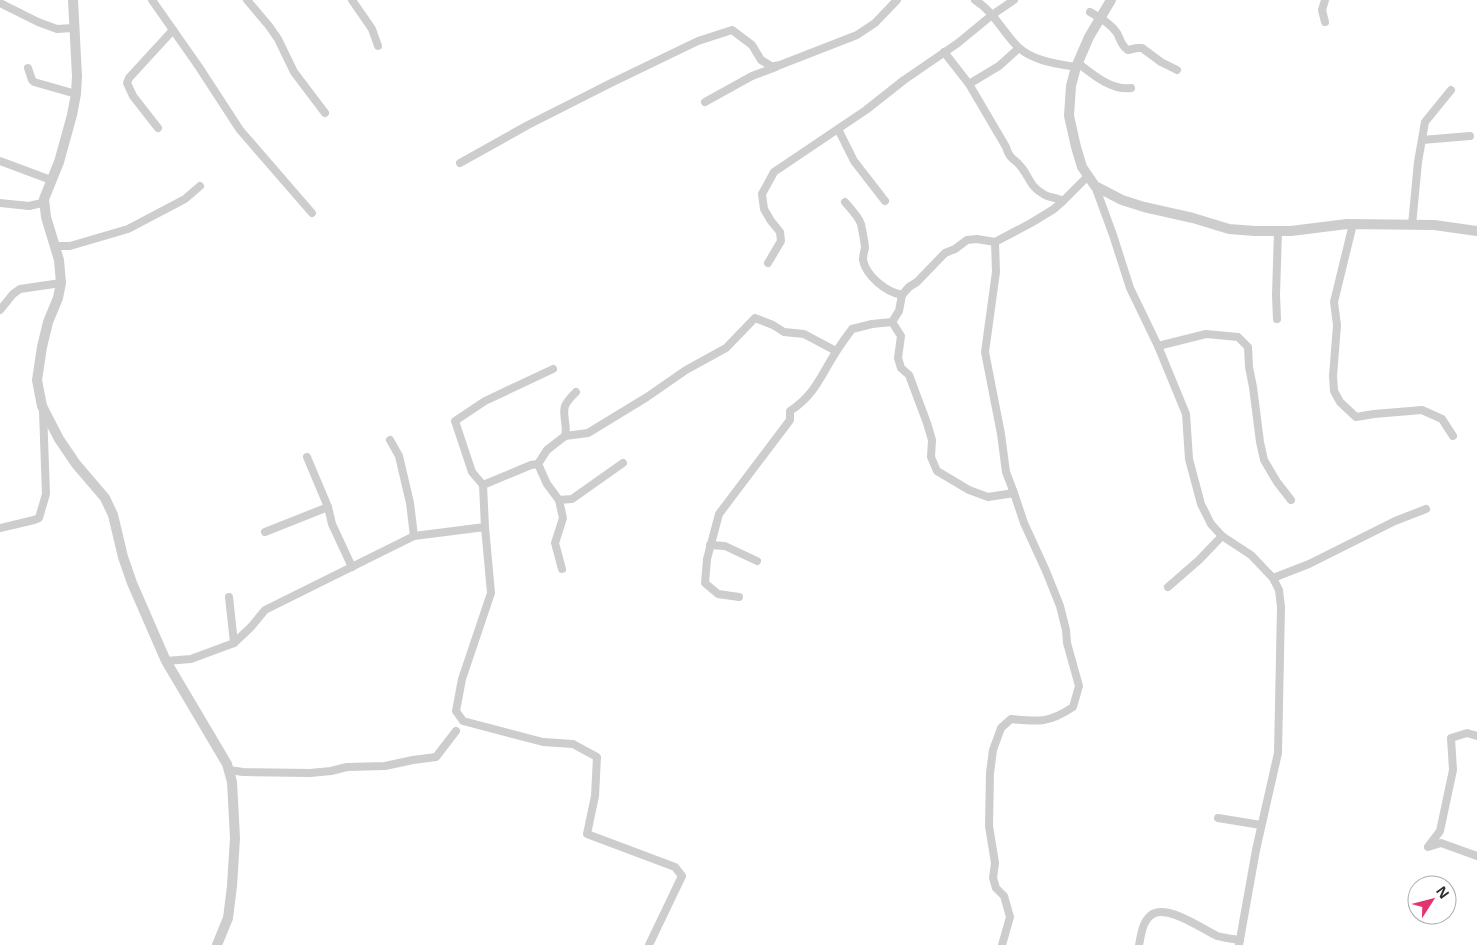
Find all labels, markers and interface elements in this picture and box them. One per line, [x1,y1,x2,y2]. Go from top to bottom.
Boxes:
north arrow [1407,875,1457,925]
text: N [1432,882,1454,902]

